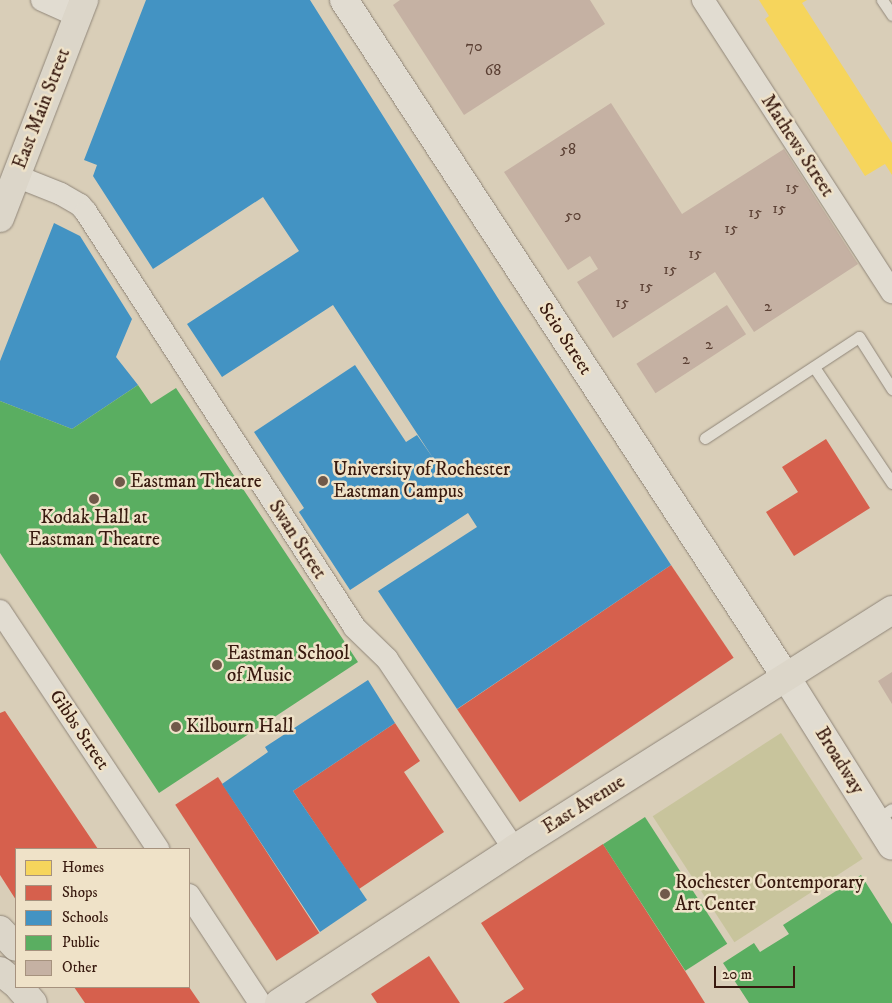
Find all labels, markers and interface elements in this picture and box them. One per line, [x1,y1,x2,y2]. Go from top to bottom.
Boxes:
house number: 70 [465,36,483,56]
street label: East Main Street [9,45,75,173]
house number: 68 [485,60,501,80]
street label: Mathews Street [756,91,838,201]
house number: 58 [560,139,576,159]
house number: 15 [785,177,799,197]
house number: 15 [772,198,786,218]
house number: 15 [748,202,762,222]
house number: 50 [565,205,581,225]
house number: 15 [724,218,738,238]
house number: 15 [688,243,702,263]
house number: 15 [663,259,677,279]
house number: 15 [639,276,653,296]
house number: 15 [615,292,629,312]
house number: 2 [764,296,772,316]
street label: Scio Street [533,299,597,379]
house number: 2 [705,334,713,354]
house number: 2 [682,349,690,369]
place label: University of Rochester Eastman Campus [333,459,510,503]
place label: Eastman Theatre [130,471,262,493]
marker: University of Rochester Eastman Campus [317,475,329,487]
marker: Eastman Theatre [114,476,126,488]
marker: Kodak Hall at Eastman Theatre [88,493,100,505]
street label: Swan Street [263,496,331,584]
place label: Kodak Hall at Eastman Theatre [28,507,160,551]
place label: Eastman School of Music [227,643,349,687]
marker: Eastman School of Music [211,659,223,671]
street label: Gibbs Street [44,686,114,774]
place label: Kilbourn Hall [186,716,294,738]
marker: Kilbourn Hall [170,721,182,733]
street label: Broadway [810,723,868,799]
street label: East Avenue [539,771,629,839]
legend [15,848,190,988]
text: Homes [62,858,104,877]
place label: Rochester Contemporary Art Center [675,872,864,916]
text: Shops [62,883,98,902]
marker: Rochester Contemporary Art Center [659,888,671,900]
text: Schools [62,908,108,927]
text: Public [62,933,100,952]
scale bar [717,956,798,988]
text: Other [62,958,97,977]
text: 20 m [722,965,752,984]

